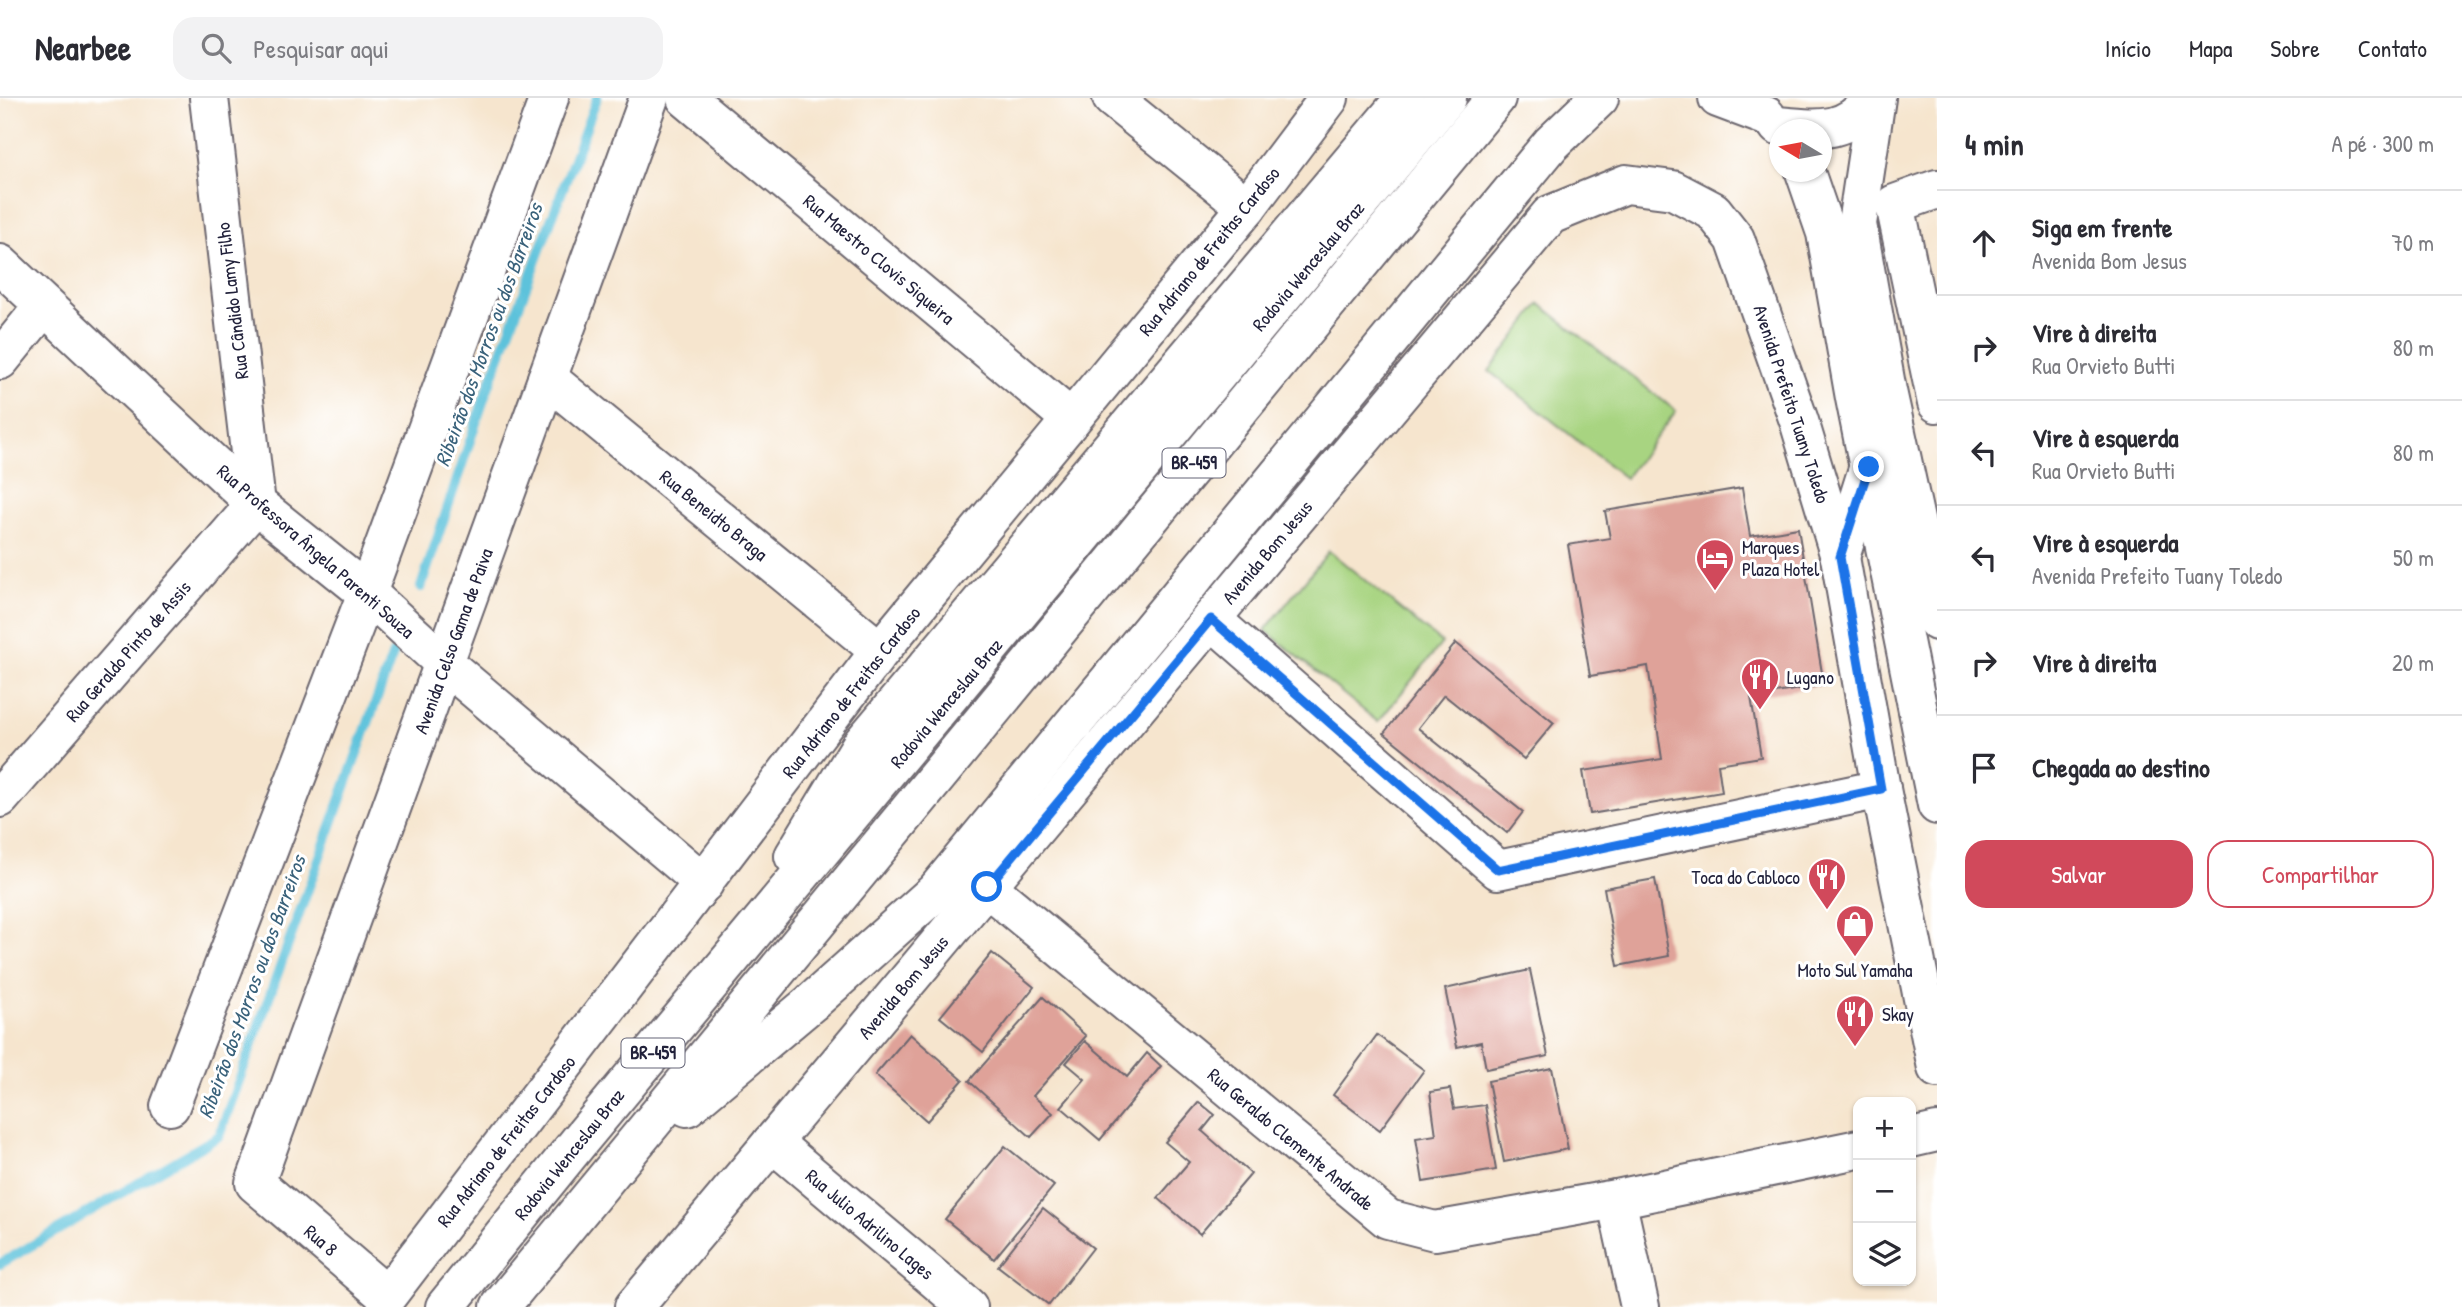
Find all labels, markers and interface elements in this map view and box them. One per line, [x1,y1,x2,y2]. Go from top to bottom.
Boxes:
search box [173,17,663,80]
text: Nearbee [35,26,131,70]
icon: search [197,29,235,67]
text: Pesquisar aqui [253,31,389,66]
text: Início [2105,32,2151,64]
text: Mapa [2189,32,2232,64]
text: Sobre [2270,32,2320,64]
text: Contato [2358,32,2427,64]
north arrow [1769,119,1832,182]
text: 4 min [1965,124,2024,164]
text: A pé · 300 m [2331,128,2434,159]
street label: Rua Adriano de Freitas Cardoso [1133,161,1286,341]
street label: Rua Maestro Clovis Siqueira [798,188,961,330]
street label: Rodovia Wenceslau Braz [1246,196,1370,336]
water label: Ribeirão dos Morros ou dos Barreiros [427,198,550,470]
text: Siga em frente [2032,210,2172,245]
street label: Rua Cândido Lamy Filho [209,221,255,381]
icon: ahead [1965,224,2003,262]
text: 70 m [2391,227,2434,258]
text: Avenida Bom Jesus [2032,245,2187,276]
street label: Avenida Prefeito Tuany Toledo [1748,302,1836,507]
text: Vire à direita [2032,315,2156,350]
icon: right [1965,329,2003,367]
text: 80 m [2393,332,2434,363]
text: Rua Orvieto Butti [2032,350,2175,381]
text: Vire à esquerda [2032,420,2178,455]
icon: left [1965,434,2003,472]
text: 80 m [2393,437,2434,468]
road number: BR-459 [1162,449,1226,478]
route end [1853,451,1884,482]
text: Rua Orvieto Butti [2032,455,2175,486]
street label: Rua Professora Ângela Parenti Souza [212,458,421,644]
street label: Rua Beneidto Braga [655,463,774,567]
street label: Avenida Bom Jesus [1216,495,1318,609]
text: Vire à esquerda [2032,525,2178,560]
place label: Marques Plaza Hotel [1742,534,1820,582]
hotel icon: Marques Plaza Hotel [1694,537,1736,592]
icon: left [1965,539,2003,577]
text: 50 m [2393,542,2434,573]
street label: Avenida Celso Gama de Paiva [407,544,499,737]
text: Avenida Prefeito Tuany Toledo [2032,560,2282,591]
street label: Rua Geraldo Pinto de Assis [59,575,197,727]
street label: Rua Adriano de Freitas Cardoso [776,601,926,783]
street label: Rodovia Wenceslau Braz [884,633,1008,773]
icon: right [1965,644,2003,682]
text: Vire à direita [2032,645,2156,680]
text: 20 m [2392,647,2434,678]
restaurant icon: Lugano [1739,656,1781,711]
place label: Lugano [1787,664,1834,690]
icon: arrive [1965,749,2003,787]
text: Chegada ao destino [2032,750,2210,785]
button: Salvar [1965,840,2193,908]
button: Compartilhar [2207,840,2434,908]
water label: Ribeirão dos Morros ou dos Barreiros [190,850,313,1122]
restaurant icon: Toca do Cabloco [1806,856,1848,911]
place label: Toca do Cabloco [1691,864,1800,890]
route start [971,871,1002,902]
shop icon: Moto Sul Yamaha [1834,903,1876,958]
street label: Avenida Bom Jesus [852,930,954,1044]
place label: Moto Sul Yamaha [1798,957,1913,983]
restaurant icon: Skay [1834,993,1876,1048]
place label: Skay [1882,1001,1914,1027]
road number: BR-459 [622,1038,684,1068]
street label: Rua Adriano de Freitas Cardoso [431,1050,581,1232]
street label: Rua Geraldo Clemente Andrade [1202,1062,1380,1217]
street label: Rodovia Wenceslau Braz [508,1083,630,1225]
map controls [1853,1097,1916,1286]
button: + [1853,1097,1916,1160]
button: − [1853,1160,1916,1223]
street label: Rua Julio Adrilino Lages [800,1163,940,1285]
street label: Rua 8 [299,1218,343,1262]
button: layers [1853,1223,1916,1286]

